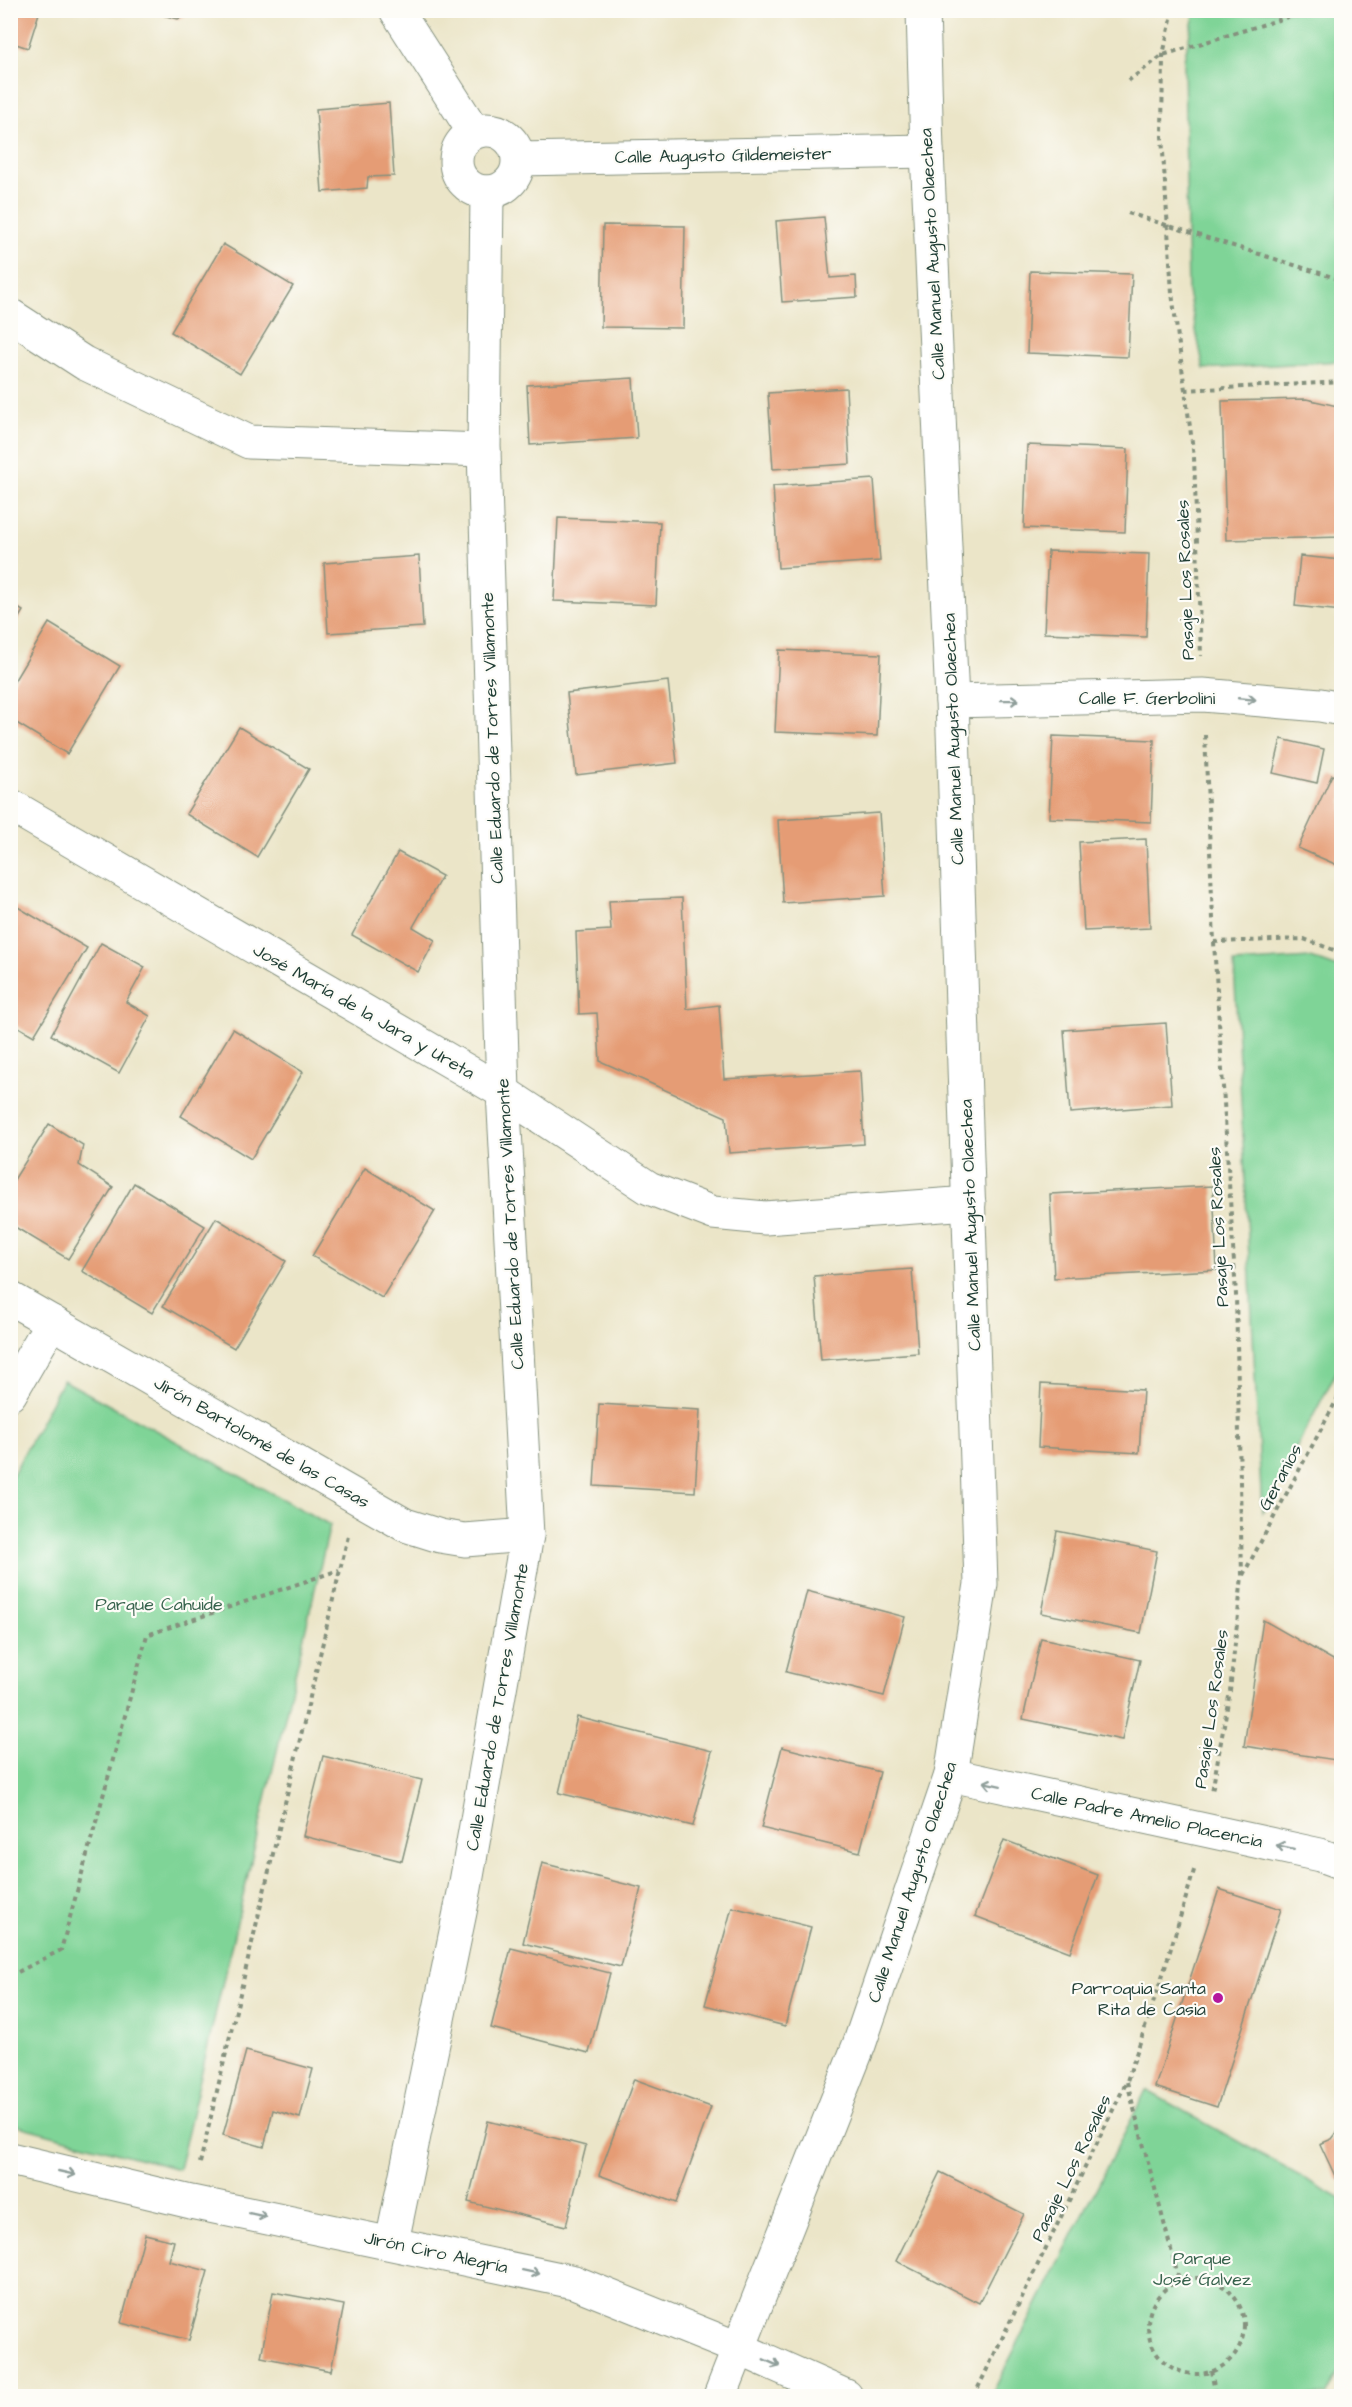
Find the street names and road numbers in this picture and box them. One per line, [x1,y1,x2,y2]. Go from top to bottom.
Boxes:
street label: Calle Manuel Augusto Olaechea [913,127,953,381]
street label: Calle Augusto Gildemeister [614,141,832,171]
street label: Pasaje Los Rosales [1170,499,1201,661]
street label: Calle Eduardo de Torres Villamonte [475,592,510,884]
street label: Calle Manuel Augusto Olaechea [937,612,971,865]
street label: Calle F. Gerbolini [1079,686,1215,711]
street label: José María de la Jara y Ureta [248,938,479,1086]
street label: Calle Eduardo de Torres Villamonte [490,1078,531,1370]
street label: Calle Manuel Augusto Olaechea [954,1098,988,1351]
street label: Pasaje Los Rosales [1202,1146,1235,1308]
street label: Jirón Bartolomé de las Casas [149,1370,374,1515]
street label: Geranios [1252,1439,1308,1515]
street label: Calle Eduardo de Torres Villamonte [460,1561,535,1853]
street label: Pasaje Los Rosales [1188,1628,1235,1790]
street label: Calle Manuel Augusto Olaechea [862,1758,964,2006]
street label: Calle Padre Amelio Placencia [1029,1781,1265,1854]
street label: Pasaje Los Rosales [1025,2091,1118,2246]
street label: Jirón Ciro Alegría [361,2225,510,2281]

